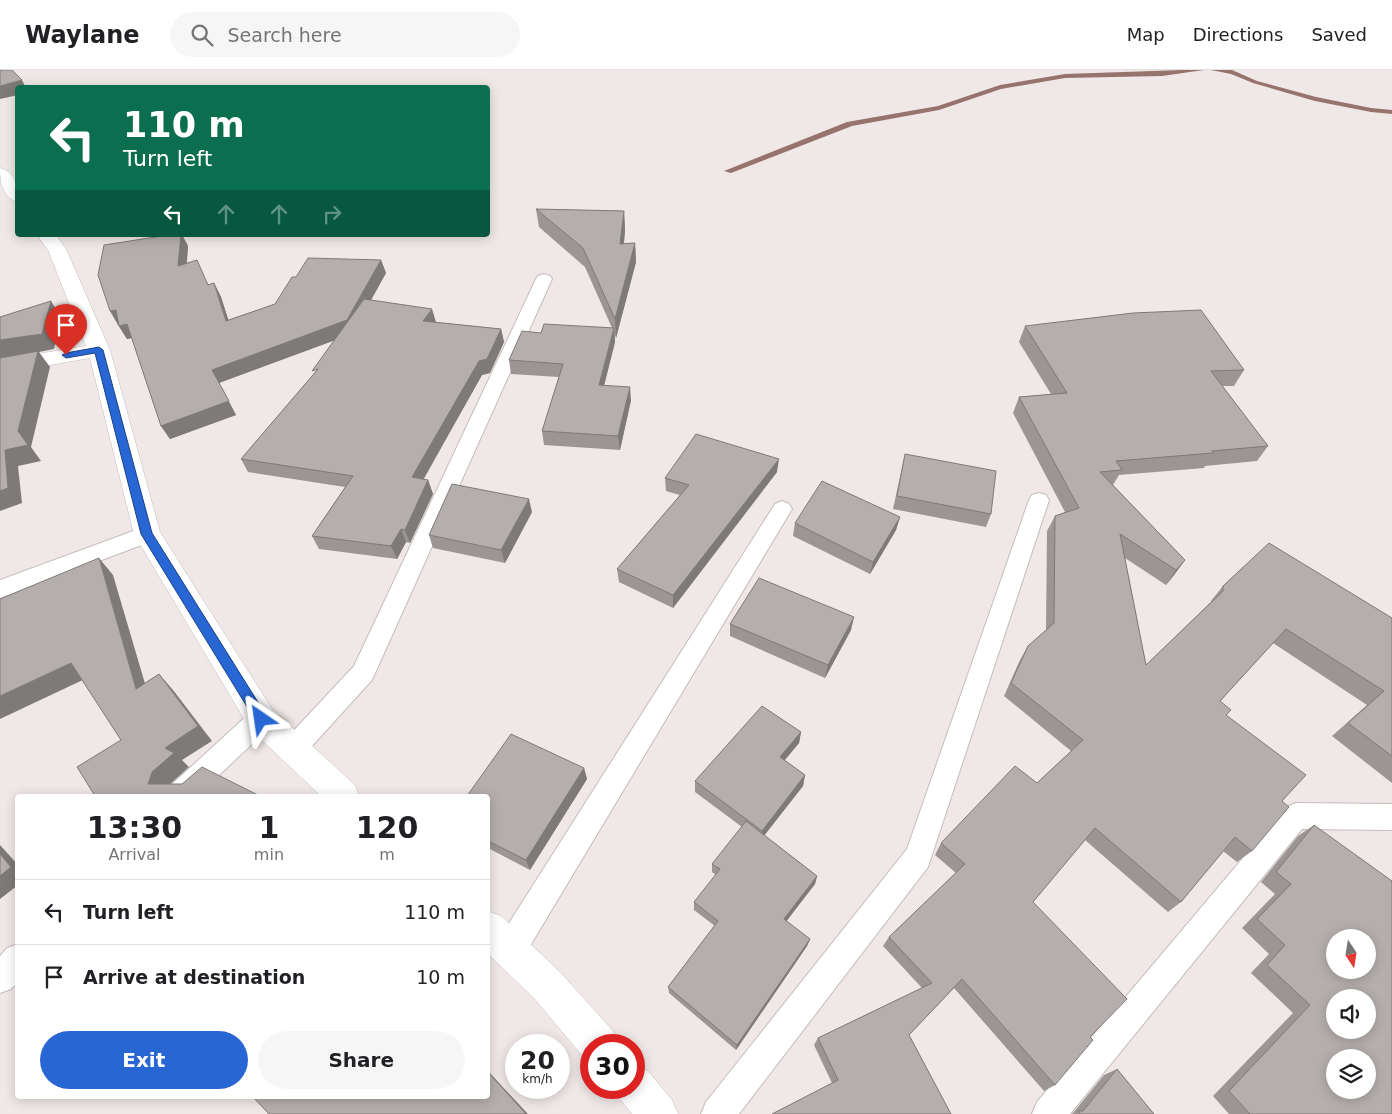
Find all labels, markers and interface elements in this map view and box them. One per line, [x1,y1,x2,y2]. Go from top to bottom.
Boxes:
search box [170,12,520,57]
text: Waylane [25,21,140,49]
icon: search [188,21,216,49]
text: Search here [228,24,342,46]
text: Map [1127,24,1165,45]
text: Directions [1193,24,1283,45]
text: Saved [1311,24,1367,45]
icon: left [40,105,105,170]
text: 110 m [123,105,245,145]
text: Turn left [123,146,212,171]
icon: left [159,200,187,228]
icon: ahead [212,200,240,228]
icon: ahead [265,200,293,228]
icon: right [318,200,346,228]
pin [45,304,87,355]
icon: arrive [52,311,80,339]
position arrow [234,692,286,744]
text: 13:30 [87,810,182,845]
text: 1 [258,810,279,845]
text: 120 [356,810,418,845]
text: Arrival [108,845,160,864]
text: min [254,845,284,864]
text: m [379,845,395,864]
icon: left [40,898,68,926]
text: Turn left [83,901,174,923]
text: 110 m [404,901,465,923]
north arrow [1326,929,1376,979]
map controls [1326,929,1376,1099]
icon: arrive [40,963,68,991]
text: Arrive at destination [83,966,305,988]
text: 10 m [416,966,465,988]
button: sound [1326,989,1376,1039]
button: Exit [40,1031,248,1089]
button: Share [258,1031,465,1089]
speed limit sign: 30 [580,1034,645,1099]
text: 20 [520,1046,555,1075]
button: layers [1326,1049,1376,1099]
text: km/h [522,1072,553,1086]

